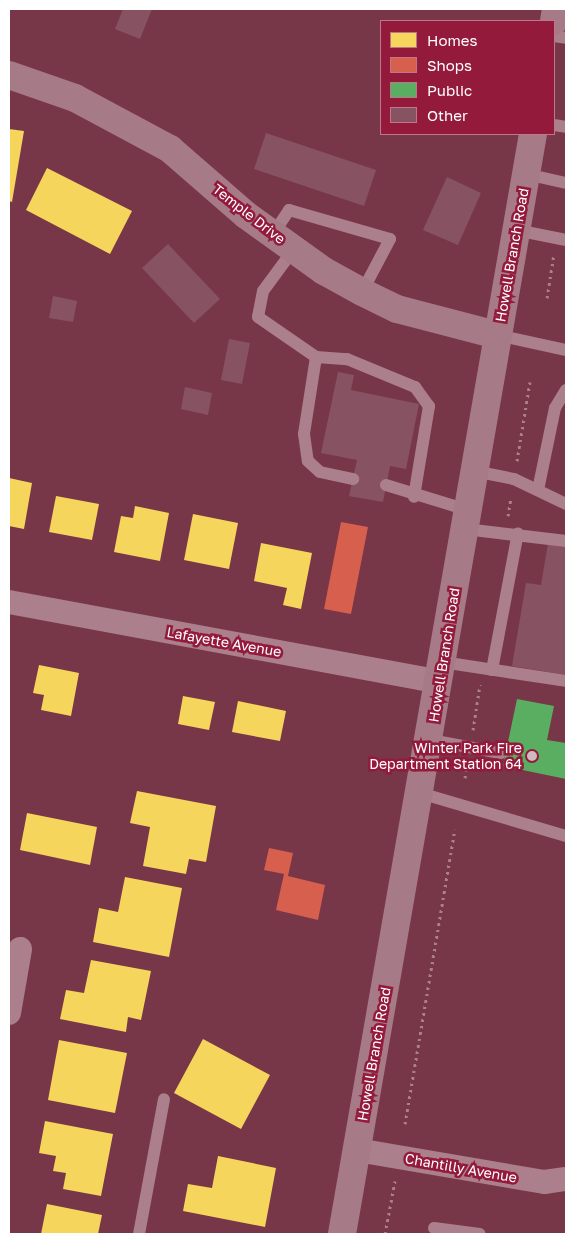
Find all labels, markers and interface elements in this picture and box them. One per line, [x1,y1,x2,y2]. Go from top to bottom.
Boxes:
legend [380,20,555,135]
text: Homes [427,31,477,49]
text: Shops [427,56,472,74]
text: Public [427,81,472,99]
text: Other [427,106,468,124]
street label: Temple Drive [209,181,289,247]
street label: Howell Branch Road [492,187,532,323]
street label: Howell Branch Road [425,587,463,723]
street label: Lafayette Avenue [165,624,283,660]
place label: Winter Park Fire Department Station 64 [369,740,522,772]
marker: Winter Park Fire Department Station 64 [526,750,538,762]
street label: Howell Branch Road [354,986,394,1122]
street label: Chantilly Avenue [404,1150,518,1186]

